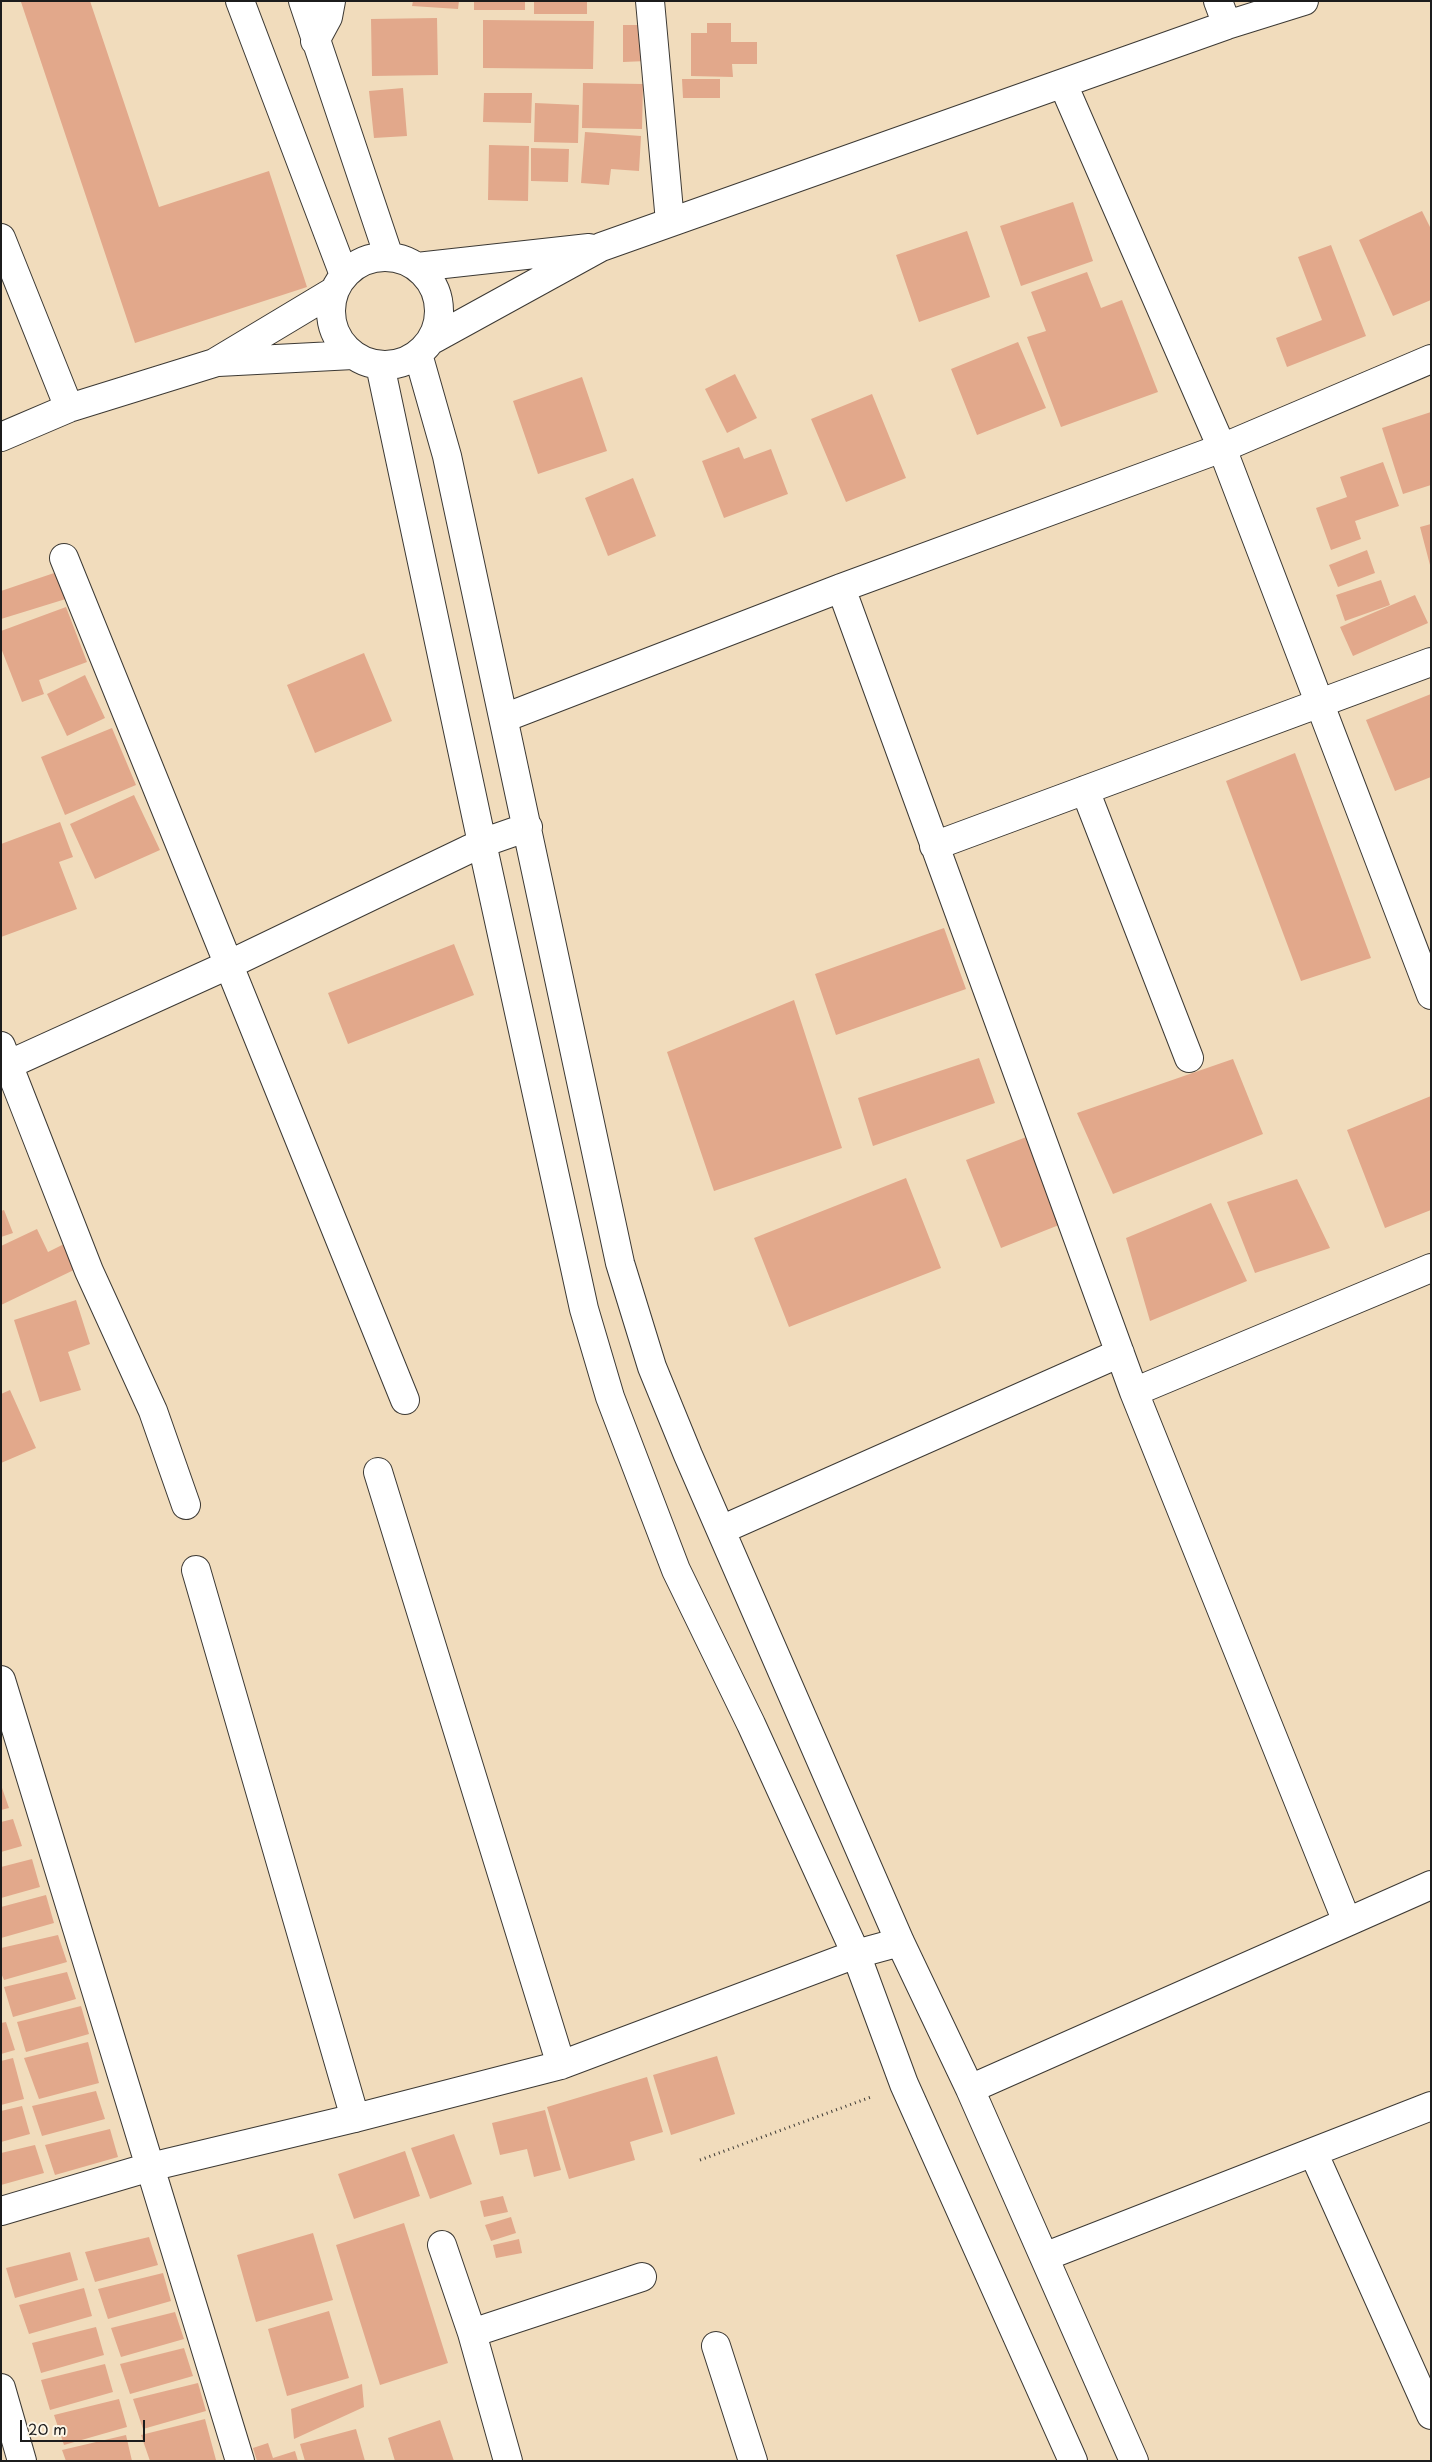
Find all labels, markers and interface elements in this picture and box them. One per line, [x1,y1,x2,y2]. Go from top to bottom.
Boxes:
scale bar [22,2410,148,2442]
text: 20 m [28,2417,67,2440]

